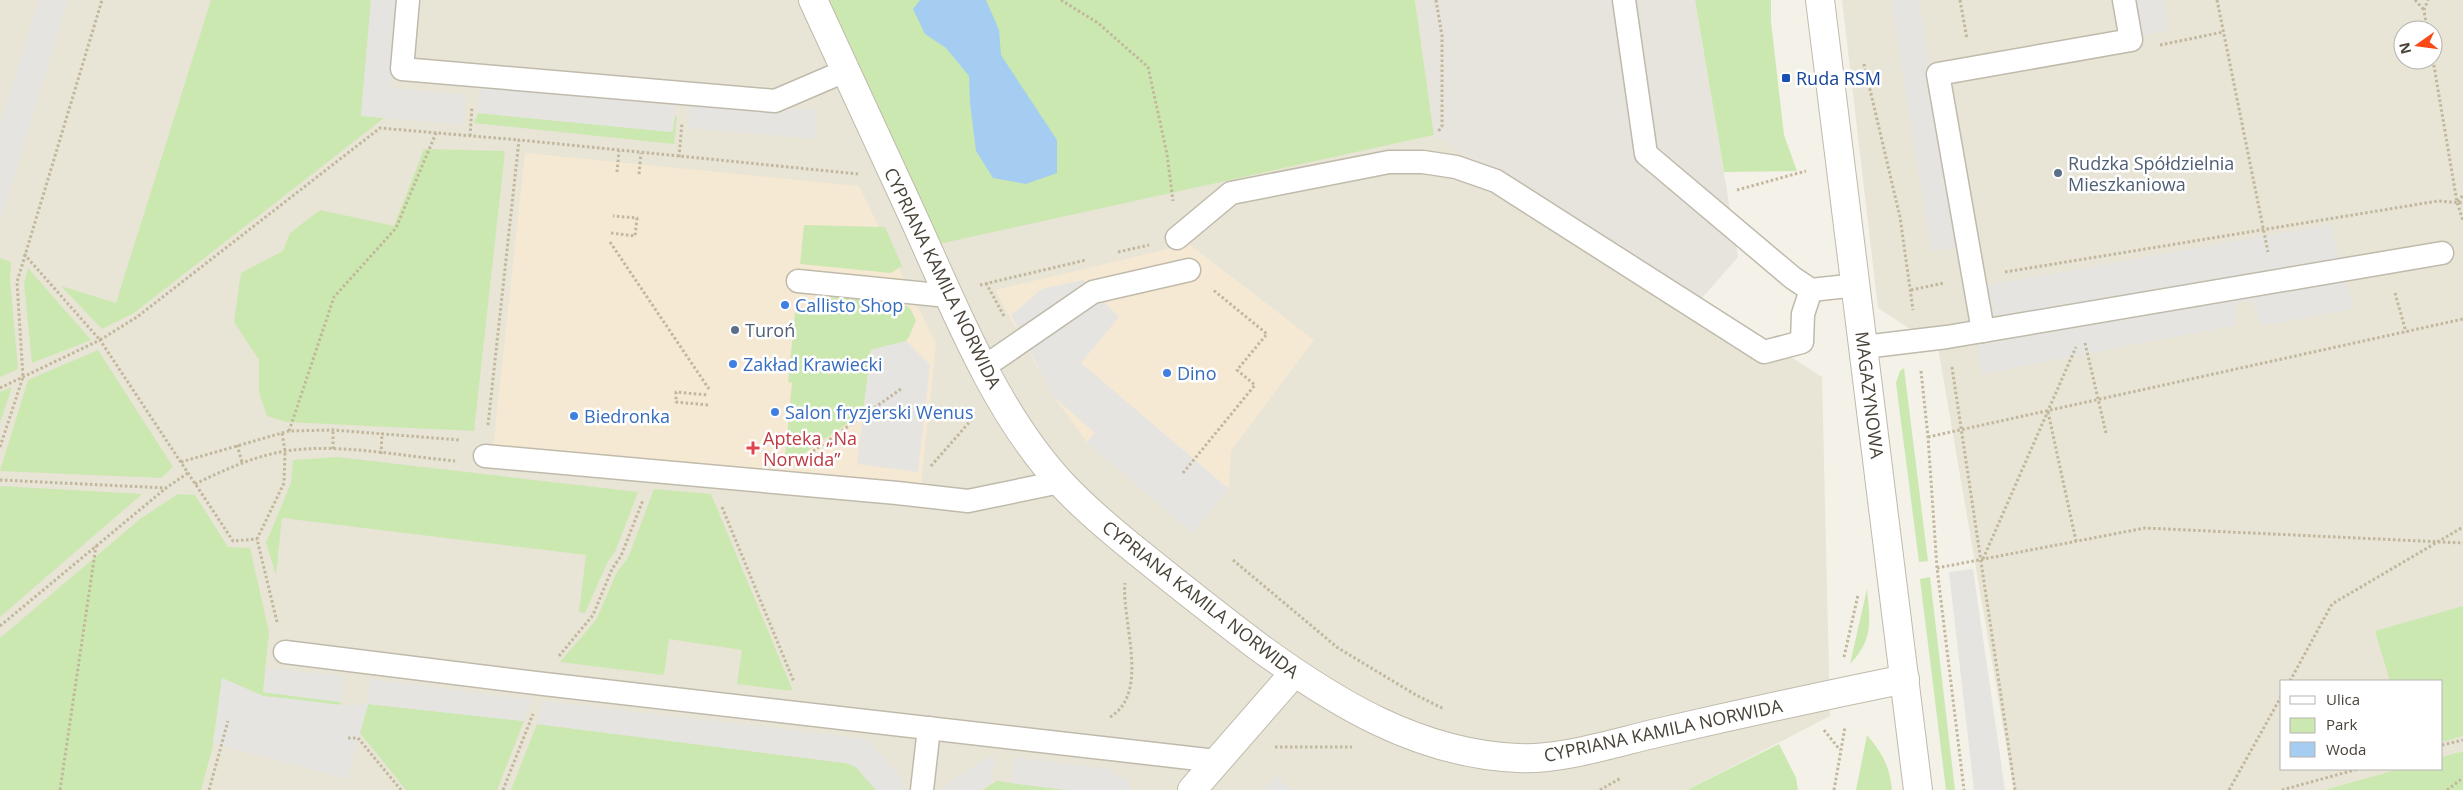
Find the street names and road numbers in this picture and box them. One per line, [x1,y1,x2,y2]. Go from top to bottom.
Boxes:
street label: CYPRIANA KAMILA NORWIDA [879,163,1007,393]
street label: MAGAZYNOWA [1850,330,1890,461]
street label: CYPRIANA KAMILA NORWIDA [1098,515,1305,684]
street label: CYPRIANA KAMILA NORWIDA [1542,693,1785,767]

